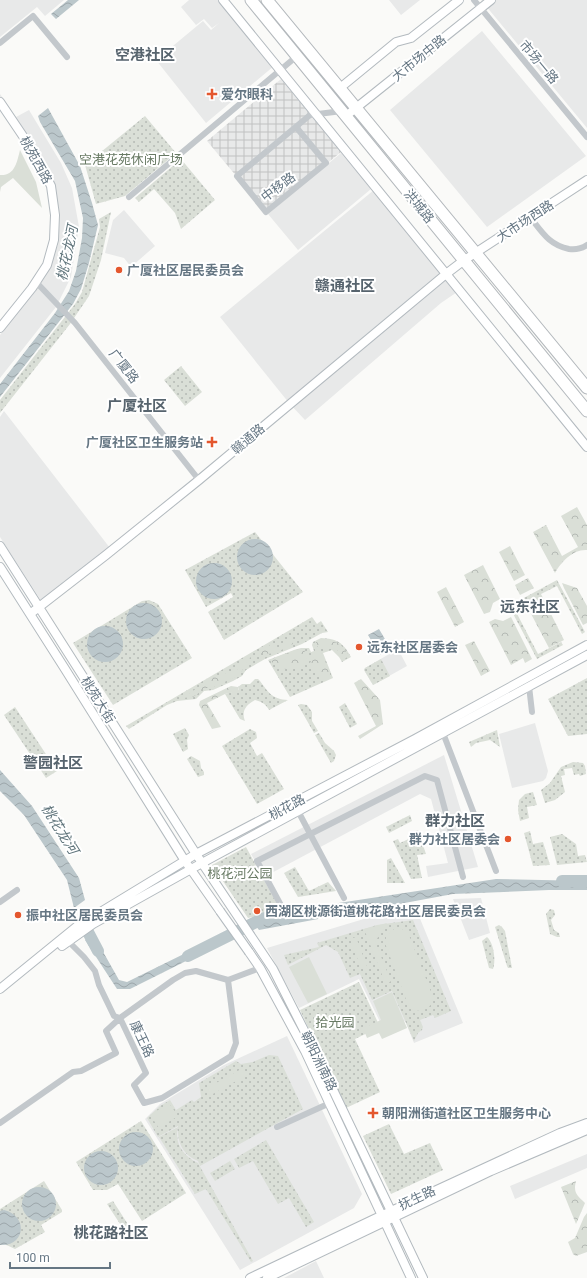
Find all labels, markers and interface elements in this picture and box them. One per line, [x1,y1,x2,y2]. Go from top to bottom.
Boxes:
street label: 大市场中路 [389,32,449,84]
street label: 市场一路 [517,37,561,87]
district label: 空港社区 [115,46,175,64]
place label: 爱尔眼科 [221,87,273,102]
marker: 爱尔眼科 [206,88,218,100]
street label: 桃苑西路 [17,134,55,186]
park label: 空港花苑休闲广场 [79,152,183,167]
street label: 中移路 [258,169,298,205]
street label: 洪城路 [401,186,437,226]
street label: 大市场西路 [494,197,556,245]
water label: 桃花龙河 [53,221,81,282]
place label: 广厦社区居民委员会 [127,263,244,278]
marker: 广厦社区居民委员会 [114,265,124,275]
district label: 赣通社区 [315,277,375,295]
street label: 广厦路 [106,346,142,386]
district label: 广厦社区 [107,397,167,415]
street label: 赣通路 [228,421,268,457]
place label: 广厦社区卫生服务站 [86,435,203,450]
marker: 广厦社区卫生服务站 [206,436,218,448]
district label: 远东社区 [500,598,560,616]
place label: 远东社区居委会 [367,640,458,655]
marker: 远东社区居委会 [354,642,364,652]
street label: 桃苑大街 [78,674,118,726]
district label: 警园社区 [23,754,83,772]
street label: 桃花路 [266,791,308,823]
water label: 桃花龙河 [38,801,83,860]
district label: 群力社区 [425,812,485,830]
place label: 群力社区居委会 [409,832,500,847]
marker: 群力社区居委会 [503,834,513,844]
park label: 桃花河公园 [207,866,273,881]
place label: 西湖区桃源街道桃花路社区居民委员会 [265,904,486,919]
marker: 西湖区桃源街道桃花路社区居民委员会 [252,906,262,916]
place label: 振中社区居民委员会 [26,908,143,923]
marker: 振中社区居民委员会 [13,910,23,920]
park label: 拾光园 [315,1015,355,1030]
street label: 康王路 [127,1018,157,1060]
street label: 朝阳洲南路 [298,1028,340,1094]
place label: 朝阳洲街道社区卫生服务中心 [382,1106,551,1121]
marker: 朝阳洲街道社区卫生服务中心 [367,1107,379,1119]
street label: 抚生路 [396,1183,438,1213]
district label: 桃花路社区 [73,1224,149,1242]
scale bar [10,1244,110,1270]
text: 100 m [16,1251,50,1265]

